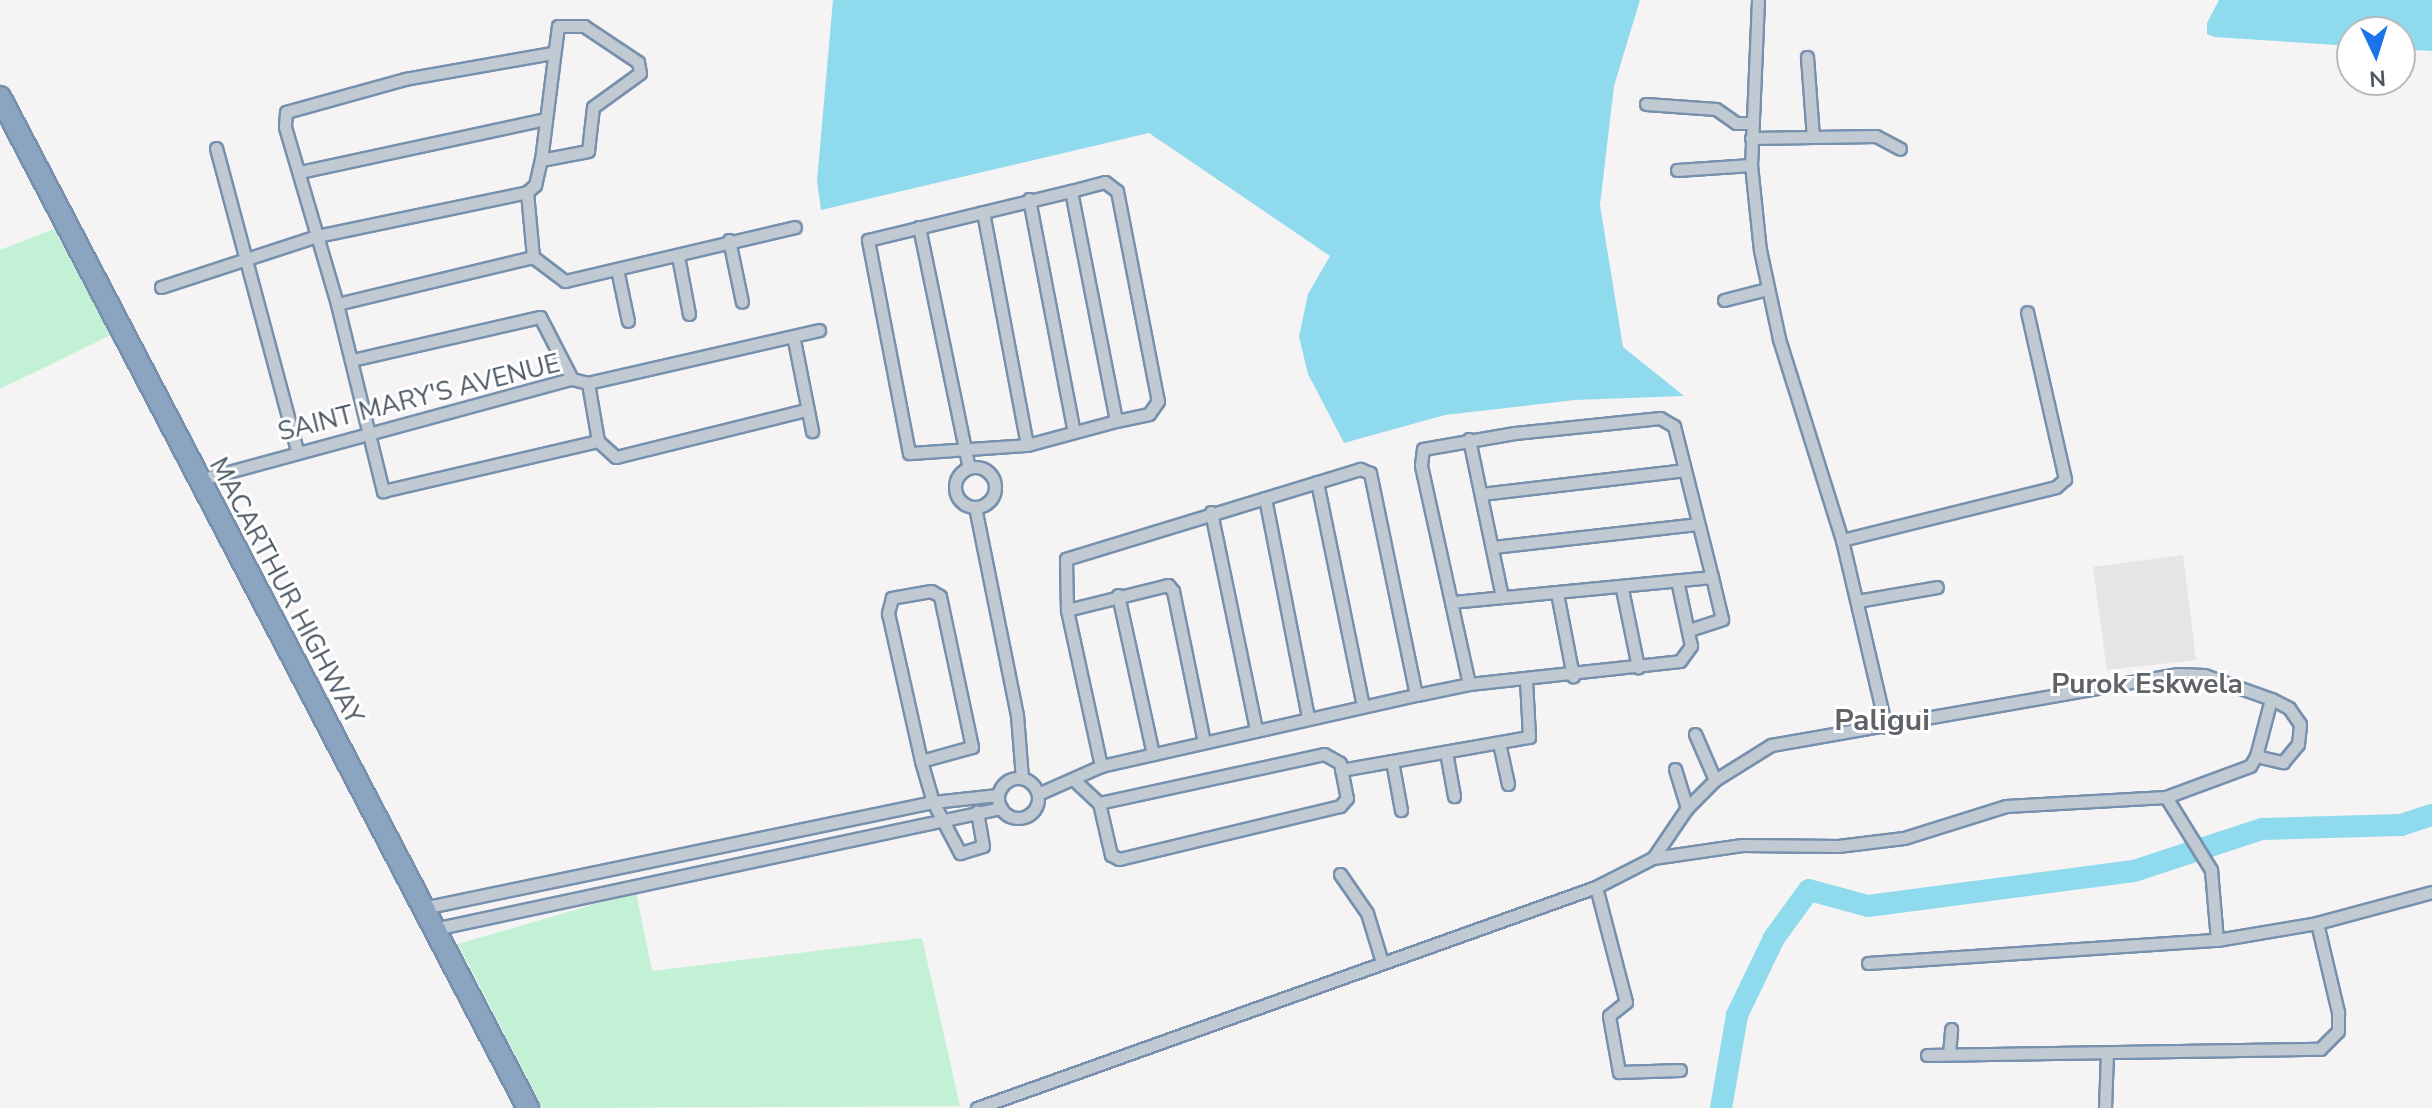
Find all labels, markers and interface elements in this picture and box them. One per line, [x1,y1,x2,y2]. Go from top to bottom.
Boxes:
north arrow [2336,16,2416,96]
text: N [2368,62,2387,93]
street label: SAINT MARY'S AVENUE [275,348,563,448]
street label: MACARTHUR HIGHWAY [202,452,370,730]
district label: Purok Eskwela [2051,667,2243,701]
district label: Paligui [1834,703,1930,739]

